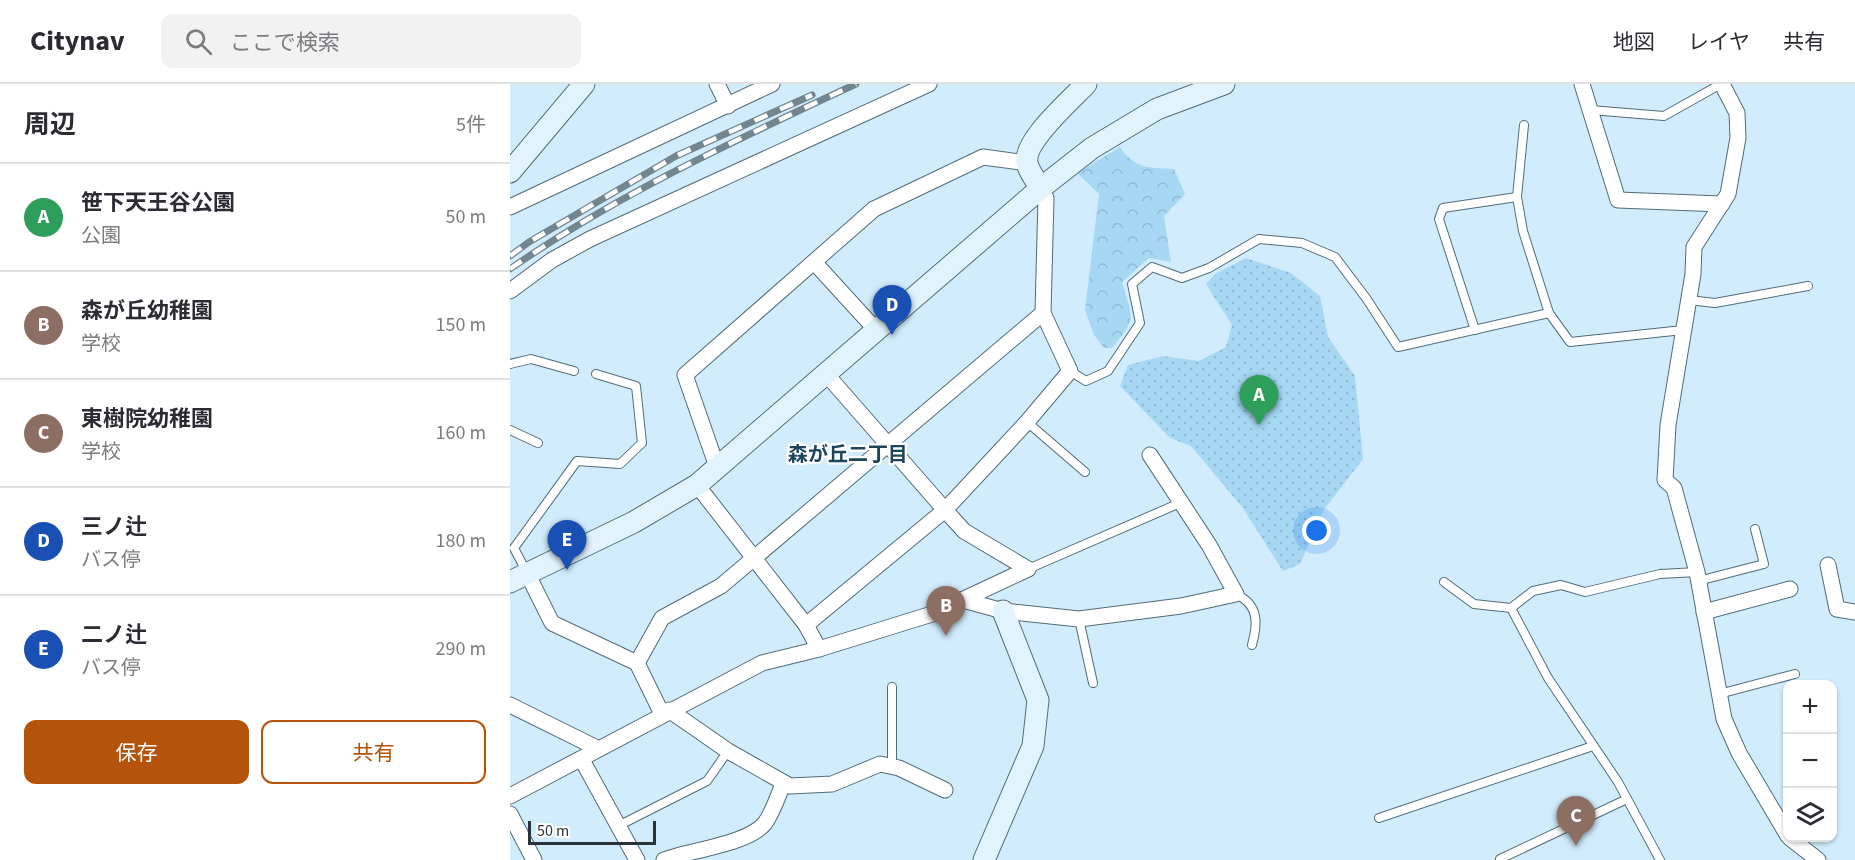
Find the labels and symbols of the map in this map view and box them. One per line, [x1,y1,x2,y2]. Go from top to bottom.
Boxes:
pin: D [872,286,911,335]
pin: A [1240,376,1278,425]
district label: 森が丘二丁目 [788,441,908,469]
your location [1302,516,1331,545]
pin: E [548,520,586,570]
pin: B [926,586,966,636]
pin: C [1556,796,1596,846]
scale bar [528,818,656,846]

